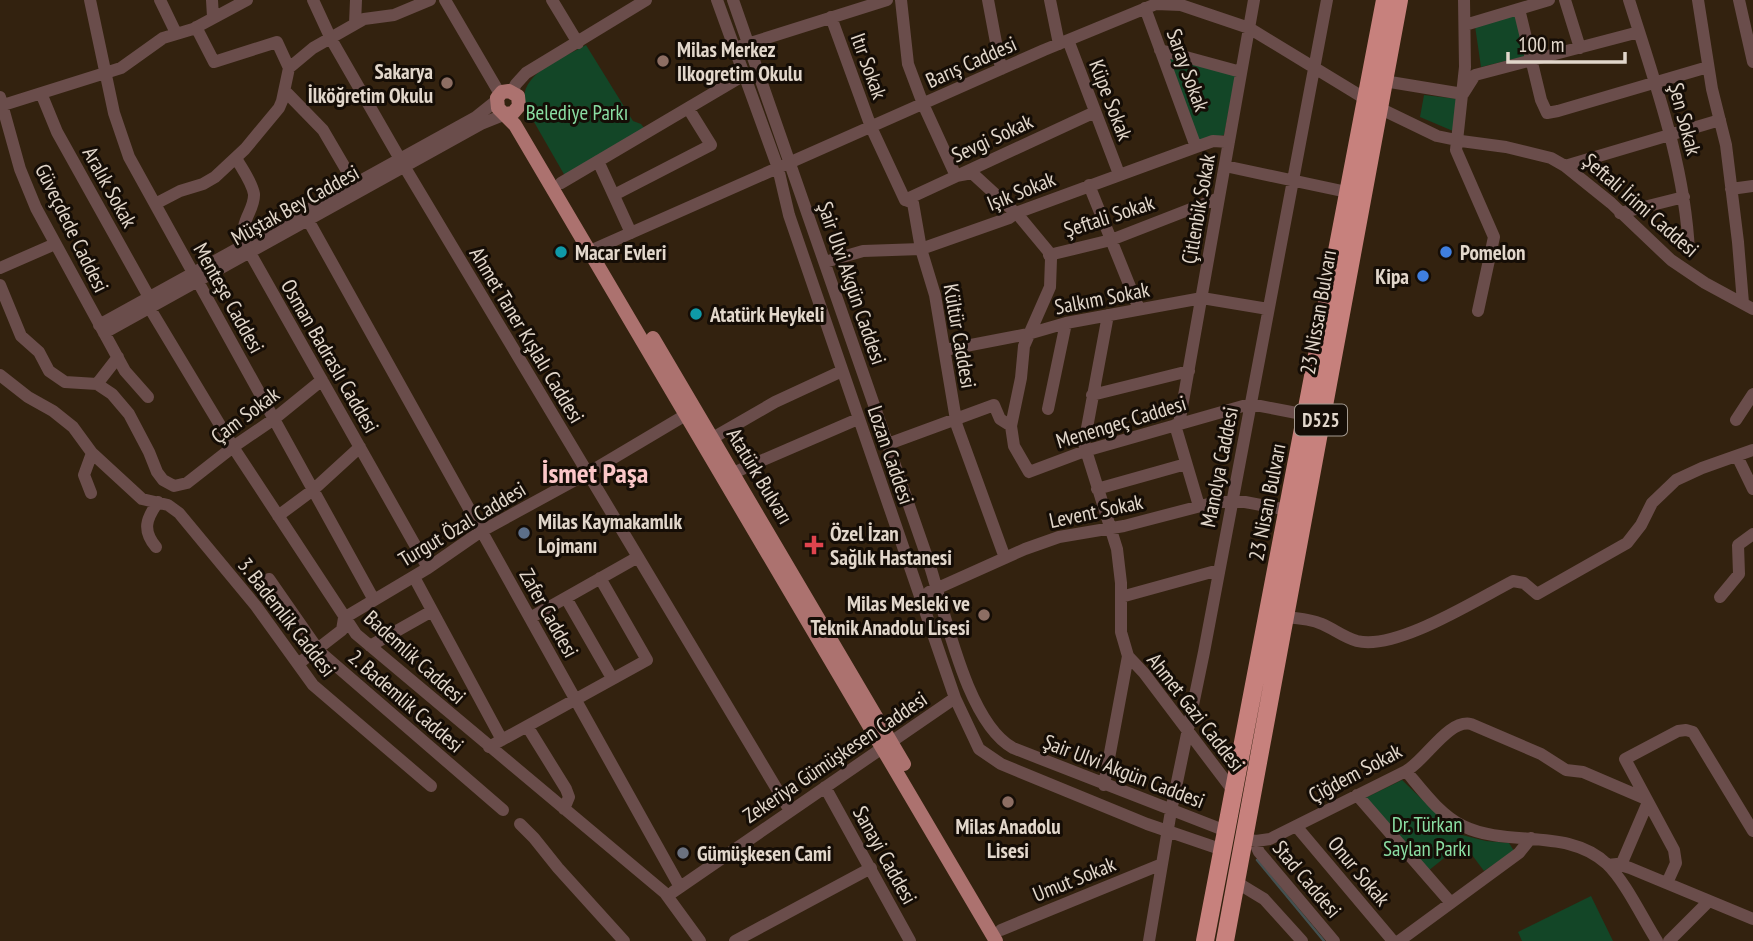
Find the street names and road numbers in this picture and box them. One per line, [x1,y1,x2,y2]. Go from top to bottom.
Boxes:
street label: Saray Sokak [1161,25,1215,115]
street label: Itır Sokak [845,29,893,103]
street label: Barış Caddesi [921,30,1021,94]
street label: Küpe Sokak [1083,56,1139,144]
street label: Şen Sokak [1662,80,1708,158]
street label: Sevgi Sokak [947,108,1037,168]
street label: Aralık Sokak [77,142,143,232]
street label: Şeftali İrimi Caddesi [1577,147,1705,263]
street label: Çitlenbik Sokak [1175,152,1221,266]
street label: Güveçdede Caddesi [29,159,115,297]
street label: Müştak Bey Caddesi [226,159,364,251]
street label: Işık Sokak [983,165,1059,217]
street label: Şeftali Sokak [1060,189,1158,243]
street label: Şair Ulvi Akgün Caddesi [811,198,893,368]
street label: Menteşe Caddesi [188,238,270,358]
street label: Ahmet Taner Kışlalı Caddesi [464,242,590,428]
street label: 23 Nissan Bulvarı [1294,247,1342,377]
street label: Osman Badraslı Caddesi [275,274,385,438]
street label: Salkım Sokak [1052,276,1152,320]
street label: Kültür Caddesi [938,282,982,390]
street label: Çam Sokak [205,381,285,449]
street label: Menengeç Caddesi [1053,389,1189,455]
street label: Lozan Caddesi [862,402,920,508]
road number: D525 [1295,404,1347,436]
street label: Manolya Caddesi [1194,405,1244,529]
street label: Atatürk Bulvarı [721,423,799,529]
street label: 23 Nisan Bulvarı [1242,441,1292,563]
street label: Turgut Özal Caddesi [393,475,531,573]
street label: Levent Sokak [1047,488,1145,534]
street label: 3. Bademlik Caddesi [232,552,342,682]
street label: Zafer Caddesi [514,564,584,662]
street label: Bademlik Caddesi [359,604,471,710]
street label: 2. Bademlik Caddesi [343,644,469,758]
street label: Ahmet Gazi Caddesi [1141,647,1251,777]
street label: Zekeriya Gümüşkesen Caddesi [738,685,932,829]
street label: Şair Ulvi Akgün Caddesi [1040,728,1208,814]
street label: Çiğdem Sokak [1304,737,1406,809]
street label: Sanayi Caddesi [847,801,923,909]
street label: Onur Sokak [1322,831,1396,911]
street label: Stad Caddesi [1267,835,1347,923]
street label: Umut Sokak [1029,850,1119,908]

